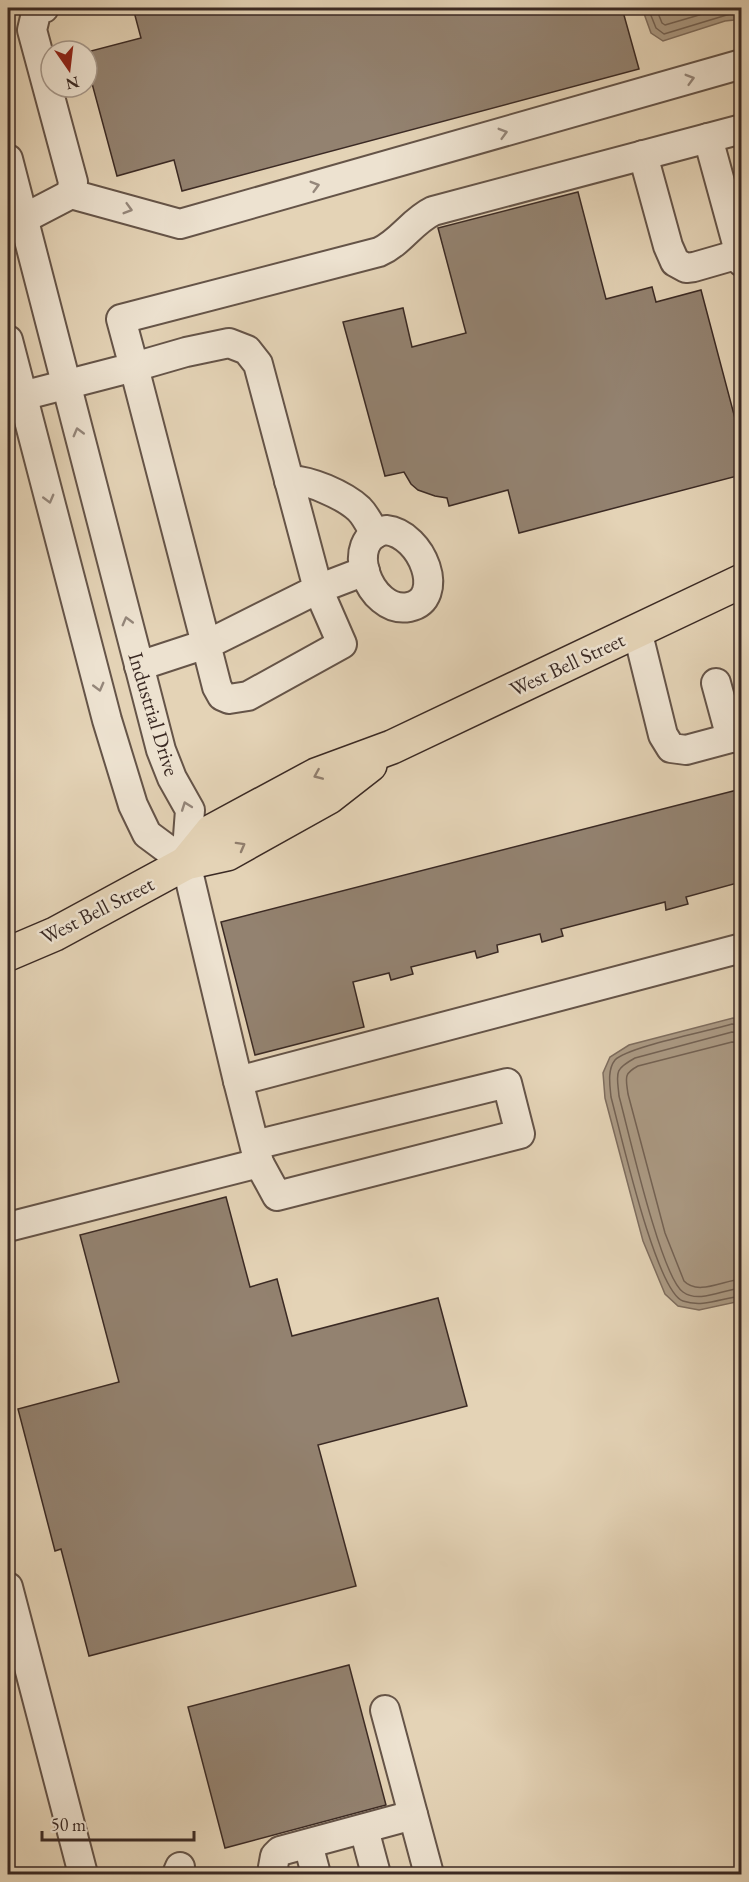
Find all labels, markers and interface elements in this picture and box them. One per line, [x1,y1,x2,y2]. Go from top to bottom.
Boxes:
north arrow [39,39,99,99]
text: N [64,71,81,95]
one-way arrow [684,74,695,86]
one-way arrow [498,127,508,140]
one-way arrow [309,181,320,193]
one-way arrow [122,202,132,215]
one-way arrow [73,427,85,438]
one-way arrow [41,493,54,503]
one-way arrow [122,616,134,627]
street label: West Bell Street [505,625,629,702]
street label: Industrial Drive [122,649,186,779]
one-way arrow [91,682,104,692]
one-way arrow [313,768,324,780]
one-way arrow [180,801,193,812]
one-way arrow [235,842,245,853]
street label: West Bell Street [36,870,159,950]
scale bar [42,1804,194,1842]
text: 50 m [51,1813,86,1836]

